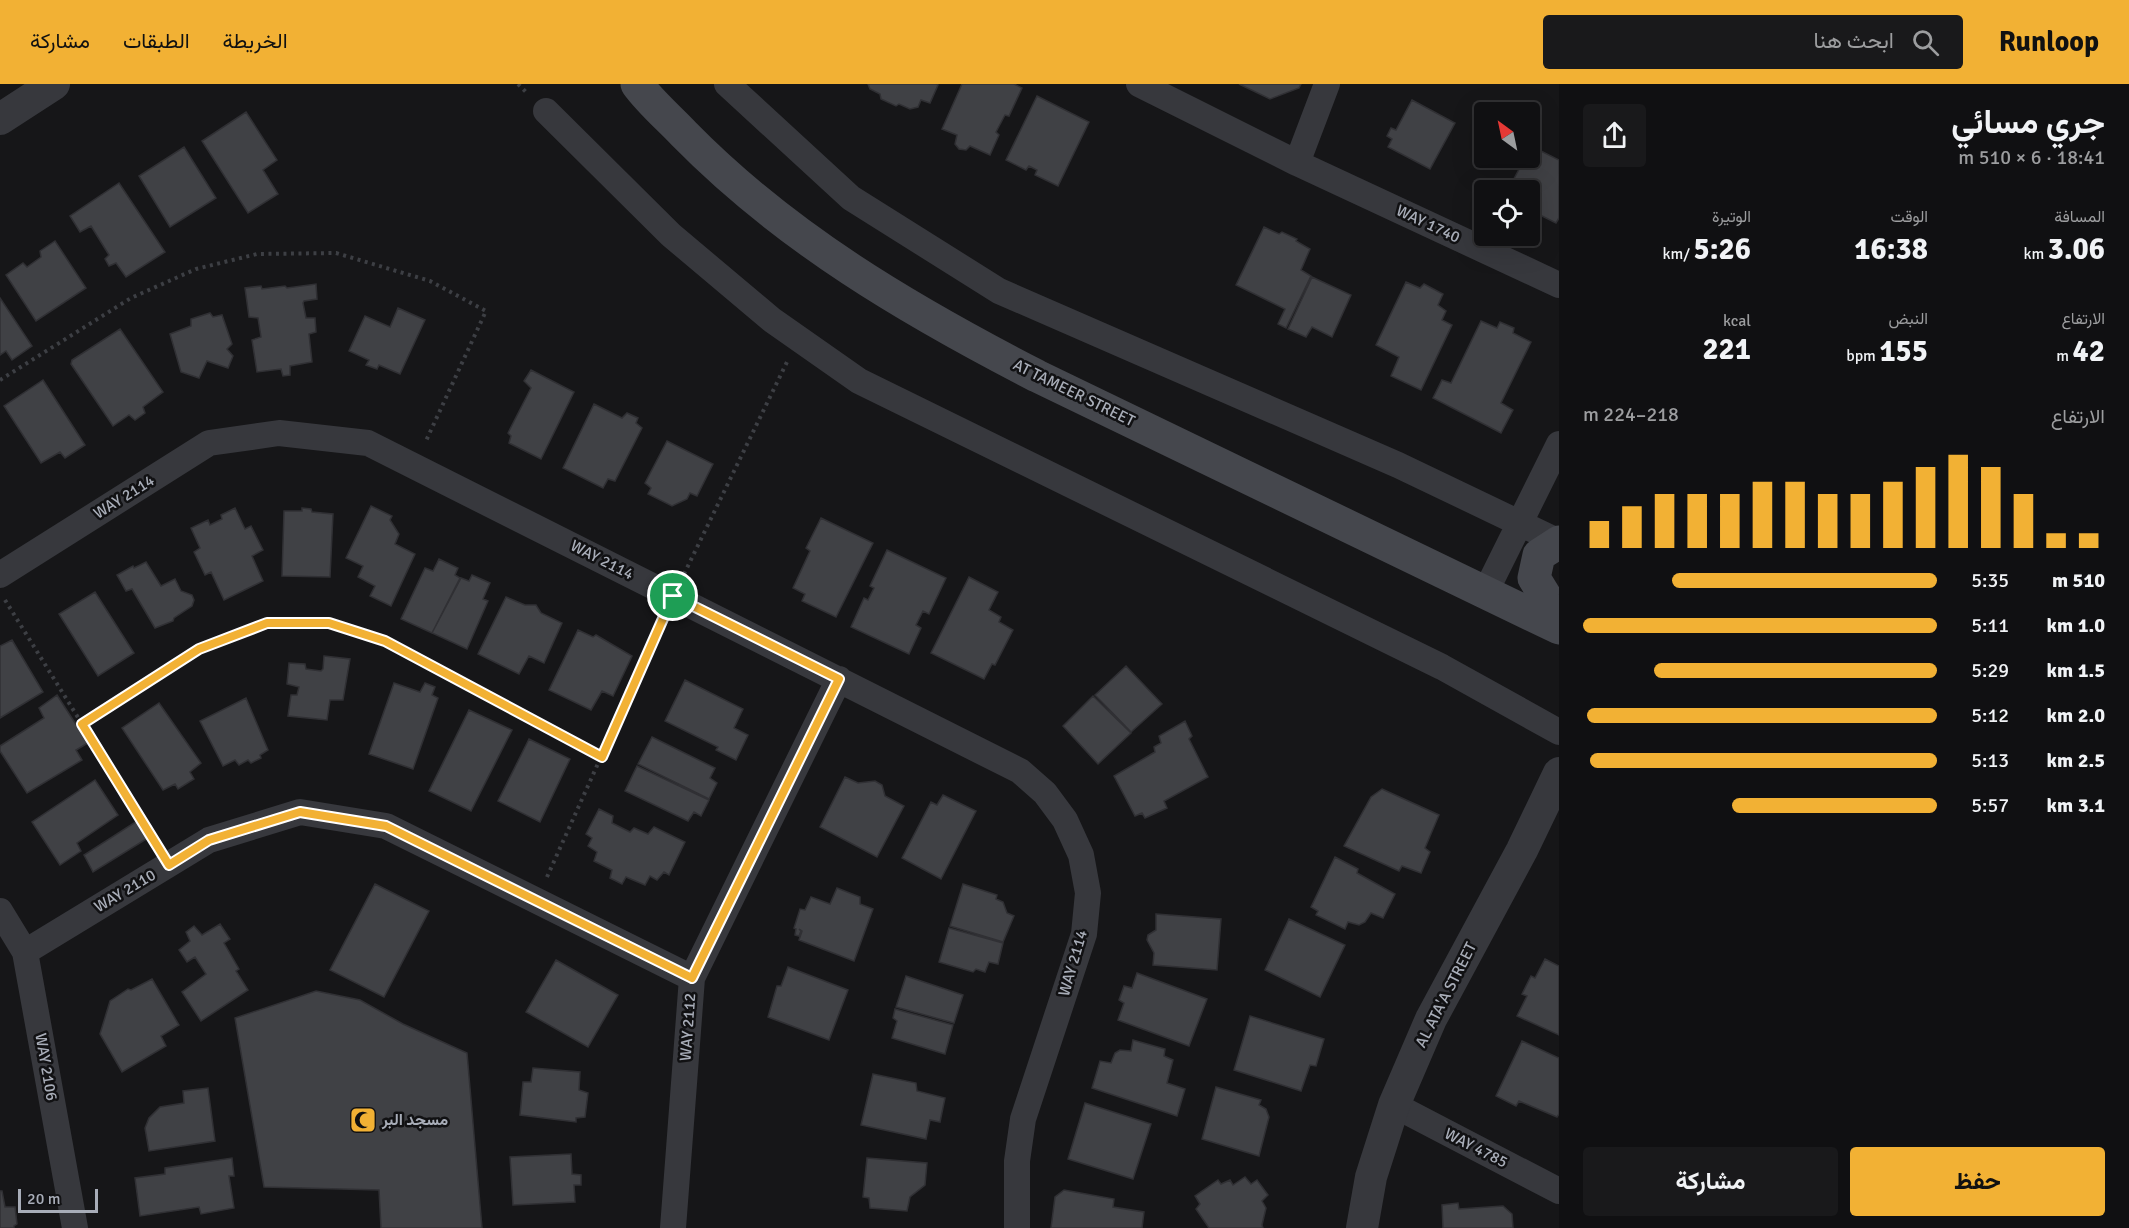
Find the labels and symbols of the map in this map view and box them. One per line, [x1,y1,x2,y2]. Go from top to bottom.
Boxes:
north arrow [1474,102,1540,168]
street label: WAY 1740 [1393,201,1463,247]
street label: AT TAMEER STREET [1010,355,1138,431]
street label: WAY 2114 [90,470,159,524]
street label: WAY 2114 [567,536,637,585]
pin [647,570,698,621]
street label: WAY 2110 [91,865,159,917]
street label: WAY 2114 [1054,927,1092,999]
street label: AL ATA'A STREET [1411,939,1481,1051]
street label: WAY 2112 [676,992,700,1062]
street label: WAY 2106 [30,1032,62,1102]
mosque icon: مسجد البر [348,1105,378,1135]
place label: مسجد البر [381,1110,448,1130]
street label: WAY 4785 [1441,1124,1511,1172]
scale bar [18,1186,98,1214]

